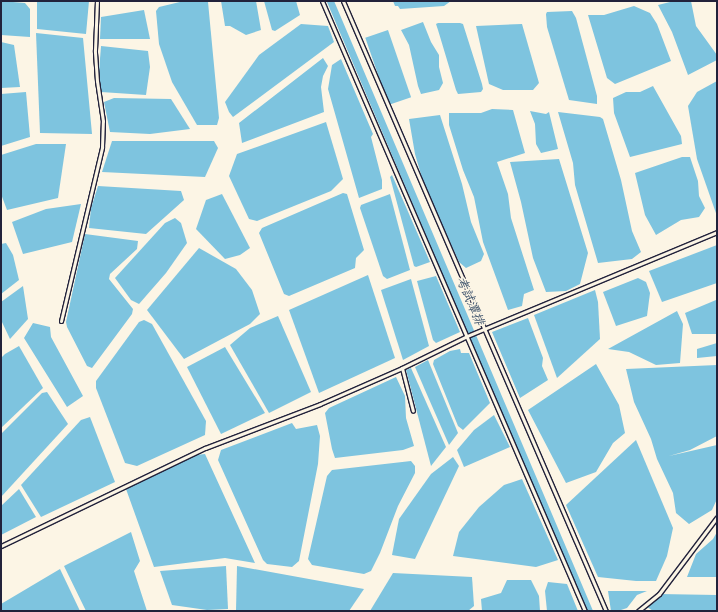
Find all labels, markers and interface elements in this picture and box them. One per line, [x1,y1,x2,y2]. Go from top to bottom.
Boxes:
water label: 考試潭排 [453,274,487,328]

